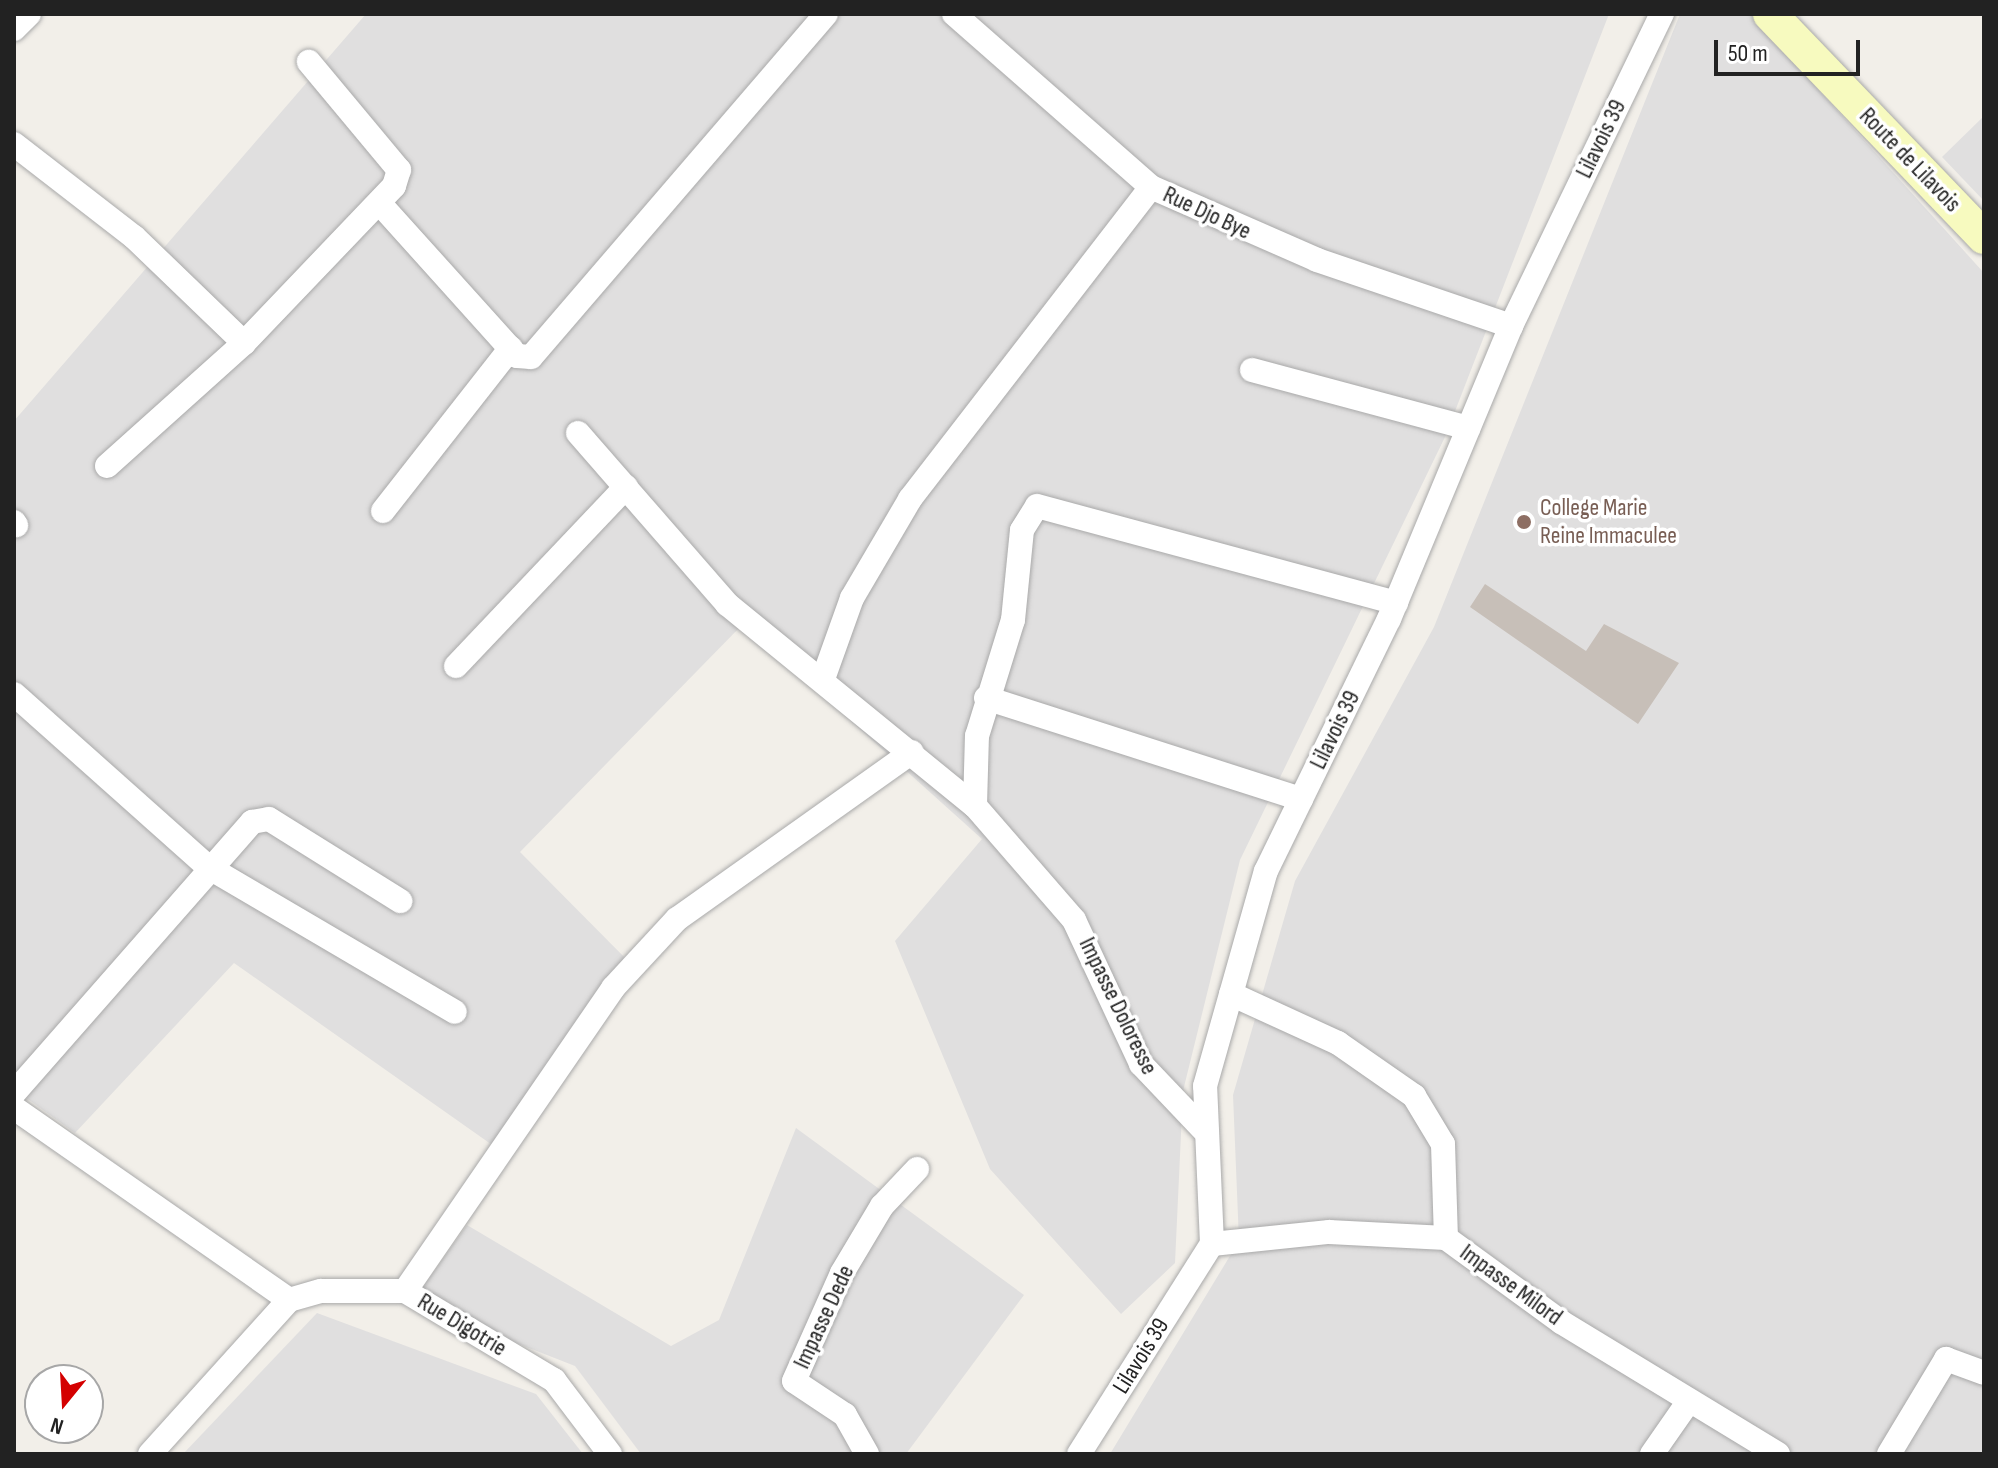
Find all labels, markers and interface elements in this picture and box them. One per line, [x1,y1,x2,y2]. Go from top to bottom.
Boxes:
scale bar [1718,24,1864,74]
text: 50 m [1728,39,1768,68]
street label: Lilavois 39 [1570,95,1632,183]
street label: Route de Lilavois [1853,102,1967,218]
street label: Rue Djo Bye [1158,180,1256,246]
place label: College Marie Reine Immaculee [1540,494,1677,550]
marker: College Marie Reine Immaculee [1515,513,1533,531]
street label: Lilavois 39 [1304,686,1366,774]
street label: Impasse Doloresse [1072,933,1164,1079]
street label: Impasse Milord [1454,1238,1568,1332]
street label: Impasse Dede [788,1261,860,1373]
street label: Rue Digotrie [412,1287,512,1363]
street label: Lilavois 39 [1107,1313,1175,1399]
north arrow [24,1364,104,1444]
text: N [47,1411,67,1440]

